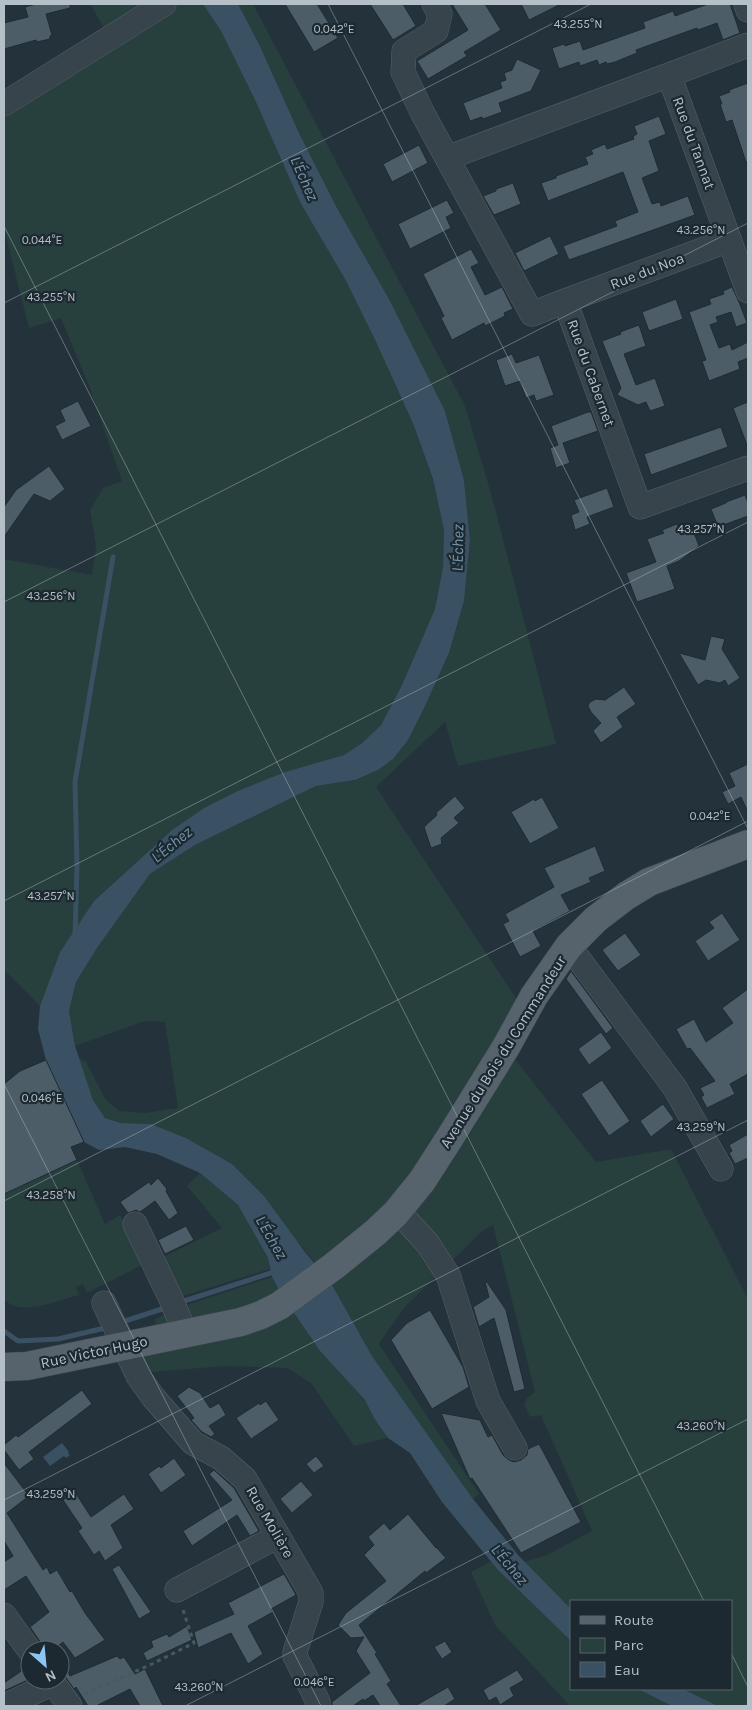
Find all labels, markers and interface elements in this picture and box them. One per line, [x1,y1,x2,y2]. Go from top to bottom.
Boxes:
text: 43.255°N [554,17,602,31]
text: 0.042°E [314,22,354,36]
street label: Rue du Tannat [669,94,719,192]
water label: L'Échez [286,153,323,204]
text: 43.256°N [677,223,725,237]
text: 0.044°E [22,233,62,247]
street label: Rue du Noa [607,249,687,293]
text: 43.255°N [27,290,75,304]
street label: Rue du Cabernet [563,317,619,429]
text: 43.257°N [677,522,725,536]
water label: L'Échez [448,524,467,572]
text: 43.256°N [27,589,75,603]
text: 0.042°E [690,809,730,823]
water label: L'Échez [147,822,196,867]
text: 43.257°N [27,889,75,903]
street label: Avenue du Bois du Commandeur [436,952,570,1151]
text: 0.046°E [22,1091,62,1105]
text: 43.259°N [677,1120,725,1134]
text: 43.258°N [26,1188,76,1202]
water label: L'Échez [252,1212,292,1263]
street label: Rue Victor Hugo [39,1332,149,1372]
text: 43.260°N [676,1419,726,1433]
street label: Rue Molière [242,1483,298,1561]
text: 43.259°N [27,1487,75,1501]
water label: L'Échez [487,1540,532,1589]
legend [570,1600,732,1690]
text: Route [614,1611,654,1629]
text: Parc [614,1636,644,1654]
north arrow [20,1640,70,1690]
text: Eau [614,1661,640,1679]
text: N [42,1666,59,1686]
text: 0.046°E [294,1675,334,1689]
text: 43.260°N [174,1680,224,1694]

